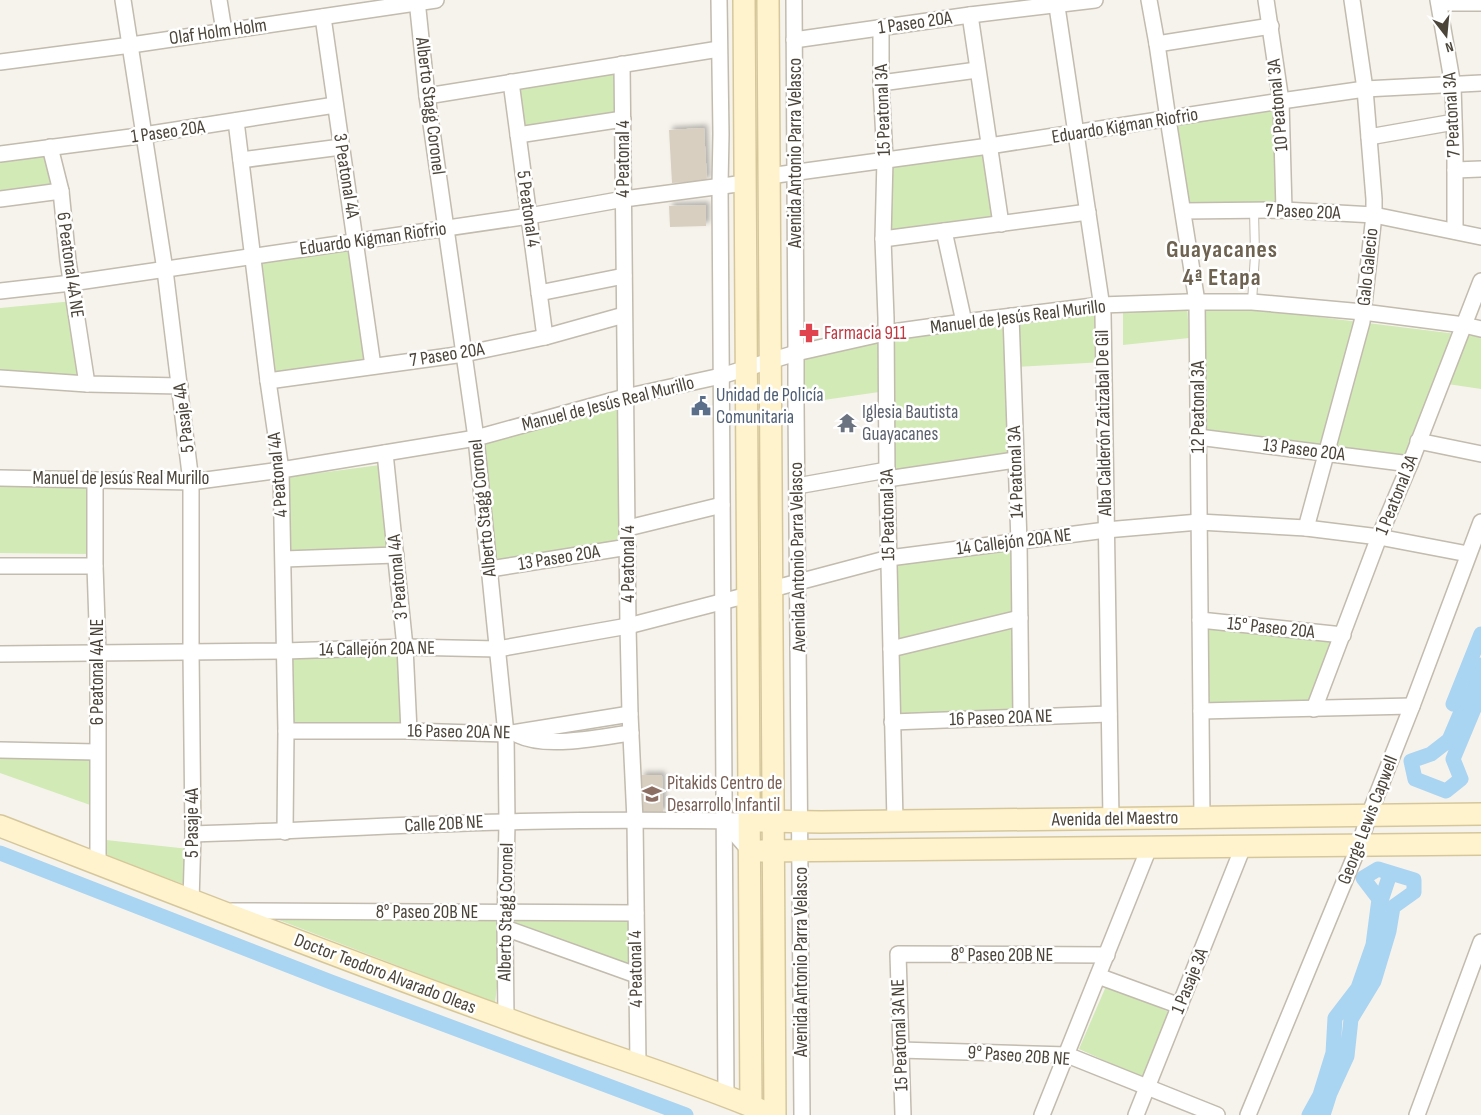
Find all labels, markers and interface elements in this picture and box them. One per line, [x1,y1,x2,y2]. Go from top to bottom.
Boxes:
street label: 1 Paseo 20A [877,6,954,40]
north arrow [1421,10,1471,60]
street label: Olaf Holm Holm [168,14,268,50]
street label: Alberto Stagg Coronel [410,35,450,176]
text: N [1444,38,1455,56]
street label: 10 Peatonal 3A [1262,57,1293,152]
street label: Avenida Antonio Parra Velasco [784,58,807,249]
street label: 15 Peatonal 3A [870,63,896,156]
street label: 7 Peatonal 3A [1438,71,1466,158]
street label: Eduardo Kigman Riofrio [1050,103,1200,149]
street label: 1 Paseo 20A [130,115,207,149]
street label: 4 Peatonal 4 [612,120,635,198]
street label: 3 Peatonal 4A [328,132,364,221]
street label: 5 Peatonal 4 [511,169,545,249]
street label: 7 Paseo 20A [1265,199,1342,225]
street label: 6 Peatonal 4A NE [51,211,89,319]
street label: Eduardo Kigman Riofrio [298,217,448,261]
street label: Galo Galecio [1352,227,1384,307]
district label: Guayacanes 4ª Etapa [1166,235,1278,292]
street label: Manuel de Jesús Real Murillo [929,295,1107,339]
pharmacy icon: Farmacia 911 [798,322,820,344]
place label: Farmacia 911 [824,322,907,345]
street label: Alba Calderón Zatizabal De Gil [1091,330,1117,517]
street label: 7 Paseo 20A [408,338,487,372]
street label: 12 Peatonal 3A [1187,360,1210,453]
street label: Manuel de Jesús Real Murillo [519,371,697,437]
street label: 5 Pasaje 4A [168,381,200,454]
place label: Unidad de Policía Comunitaria [716,384,824,429]
public building icon: Unidad de Policía Comunitaria [690,395,712,417]
place label: Iglesia Bautista Guayacanes [862,401,958,446]
temple icon: Iglesia Bautista Guayacanes [836,412,858,434]
street label: 14 Peatonal 3A [1003,425,1029,518]
street label: 4 Peatonal 4A [263,431,293,519]
street label: 13 Paseo 20A [1262,434,1347,467]
street label: Alberto Stagg Coronel [464,438,502,579]
street label: 1 Peatonal 3A [1371,451,1424,538]
street label: Avenida Antonio Parra Velasco [785,462,811,653]
street label: Manuel de Jesús Real Murillo [33,467,209,490]
street label: 15 Peatonal 3A [876,468,900,561]
street label: 14 Callejón 20A NE [955,524,1073,560]
street label: 4 Peatonal 4 [617,525,640,603]
street label: 3 Peatonal 4A [383,533,413,621]
street label: 13 Paseo 20A [517,540,602,576]
street label: 15° Paseo 20A [1226,612,1317,644]
street label: 6 Peatonal 4A NE [86,619,109,725]
street label: 14 Callejón 20A NE [319,636,435,662]
street label: 16 Paseo 20A NE [949,705,1053,731]
street label: 16 Paseo 20A NE [407,720,511,744]
street label: George Lewis Capwell [1333,752,1403,888]
place label: Pitakids Centro de Desarrollo Infantil [667,772,782,817]
school or university icon: Pitakids Centro de Desarrollo Infantil [641,783,663,805]
street label: 5 Pasaje 4A [181,787,204,858]
street label: Avenida del Maestro [1050,806,1179,832]
street label: Calle 20B NE [404,810,484,838]
street label: Alberto Stagg Coronel [493,843,519,982]
street label: Avenida Antonio Parra Velasco [790,867,813,1058]
street label: 8° Paseo 20B NE [376,901,478,924]
street label: Doctor Teodoro Alvarado Oleas [291,929,479,1019]
street label: 4 Peatonal 4 [624,930,648,1008]
street label: 8° Paseo 20B NE [951,944,1053,967]
street label: 1 Pasaje 3A [1166,944,1214,1017]
street label: 15 Peatonal 3A NE [887,978,913,1092]
street label: 9° Paseo 20B NE [967,1041,1071,1071]

